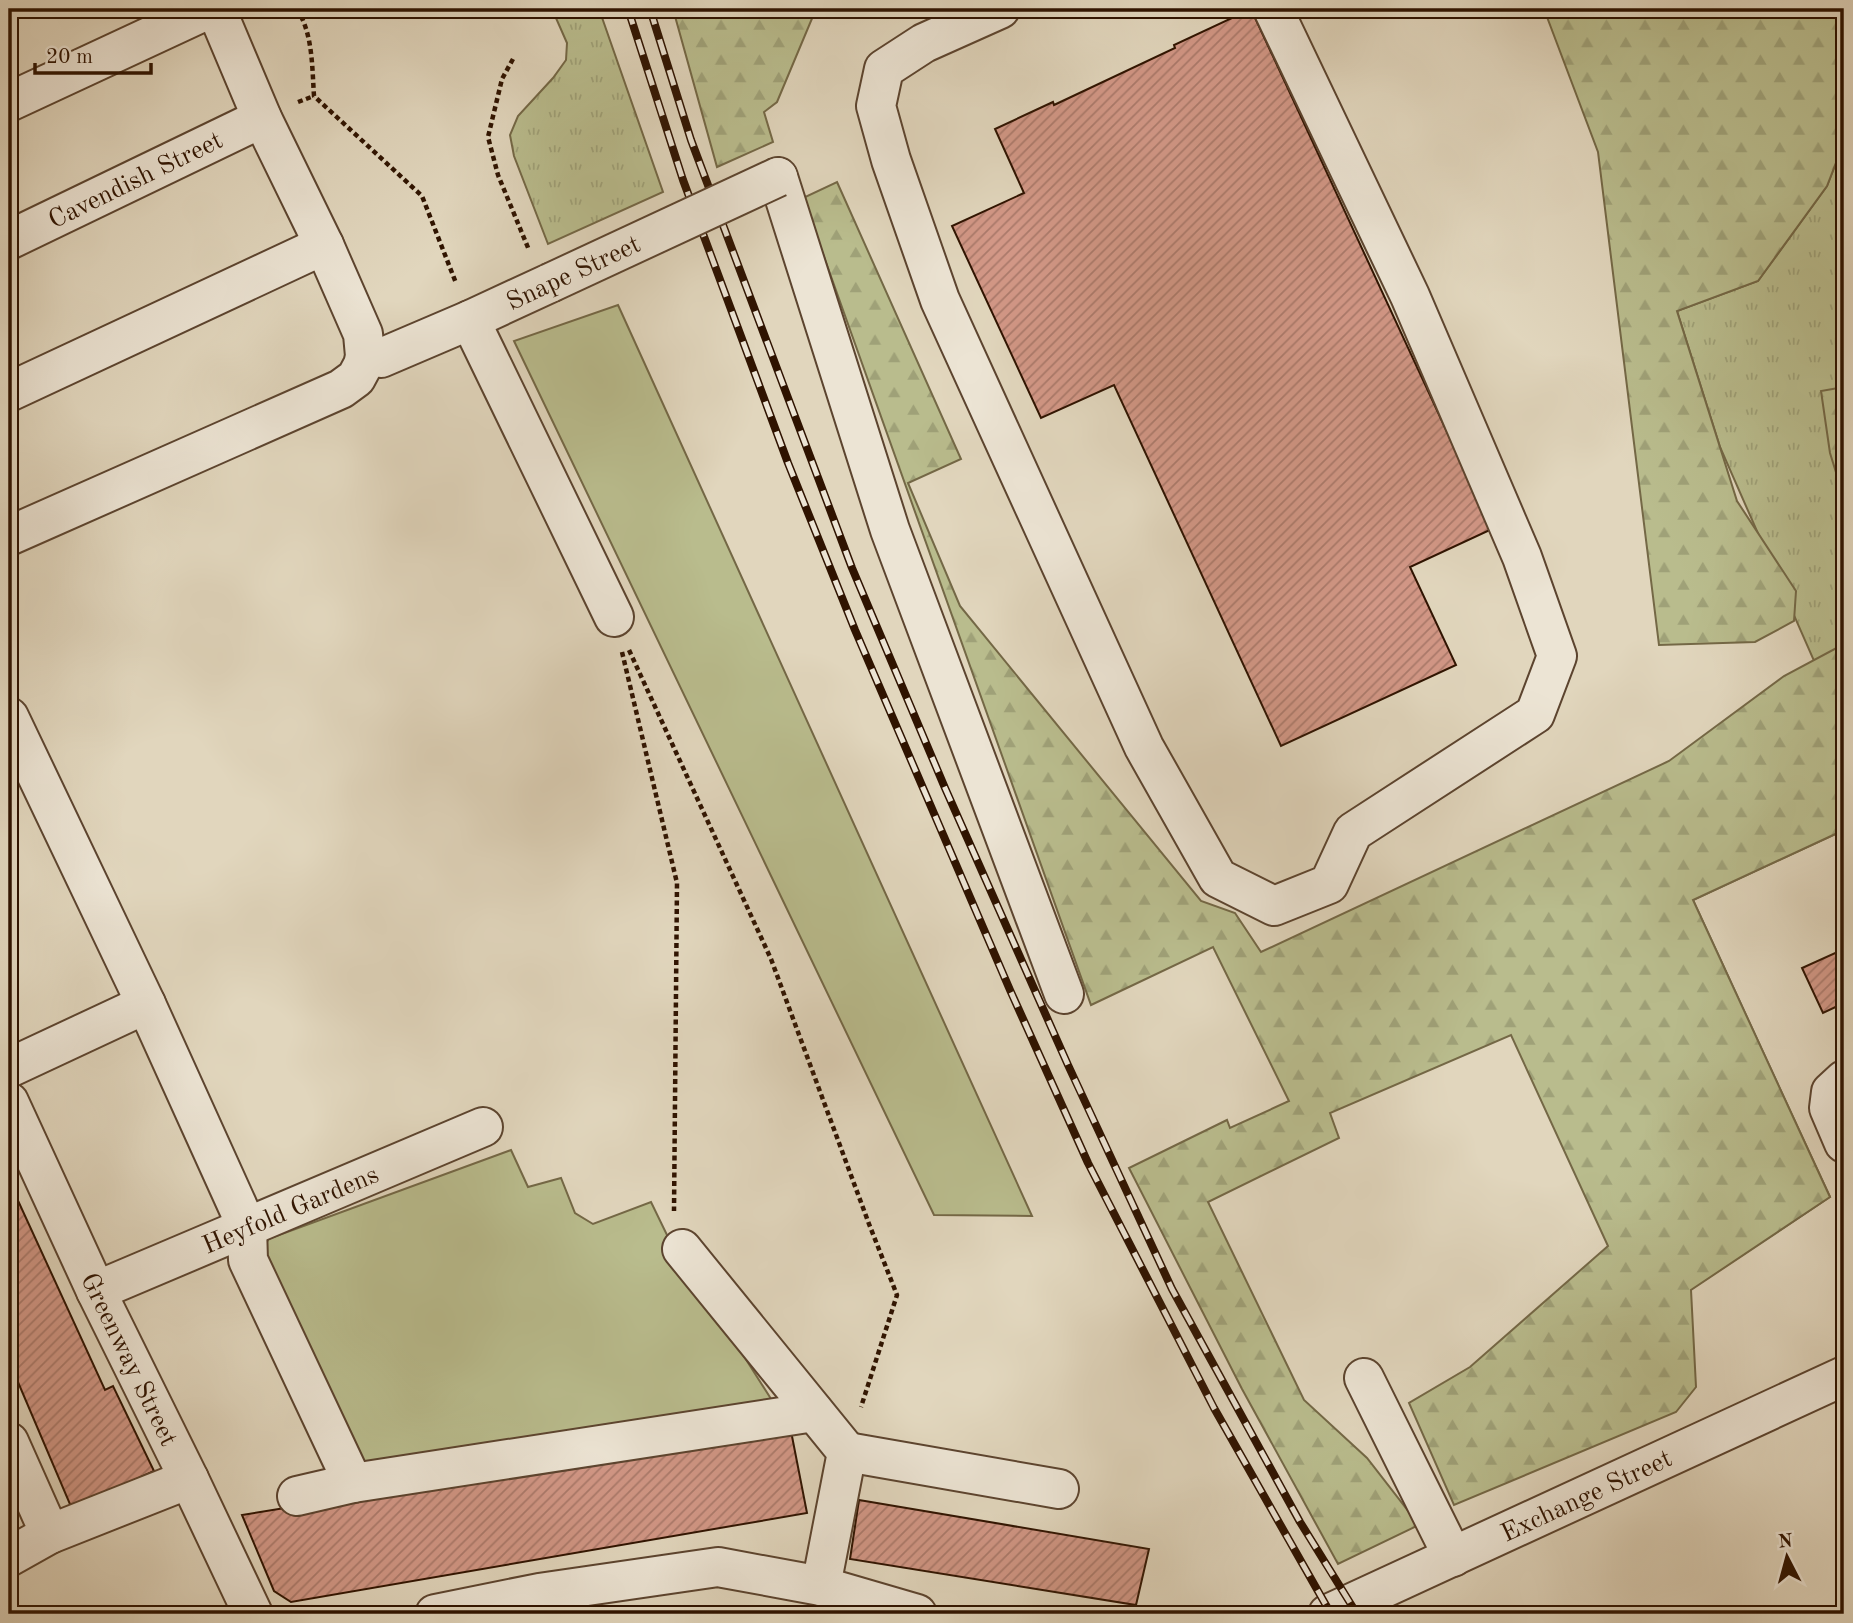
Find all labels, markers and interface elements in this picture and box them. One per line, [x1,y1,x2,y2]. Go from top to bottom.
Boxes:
scale bar [35,32,150,76]
text: 20 m [46,47,93,68]
street label: Cavendish Street [45,127,227,234]
street label: Snape Street [503,231,645,316]
street label: Heyfold Gardens [199,1162,383,1260]
street label: Greenway Street [75,1269,181,1451]
street label: Exchange Street [1497,1446,1676,1548]
north arrow [1752,1522,1822,1592]
text: N [1777,1532,1794,1553]

